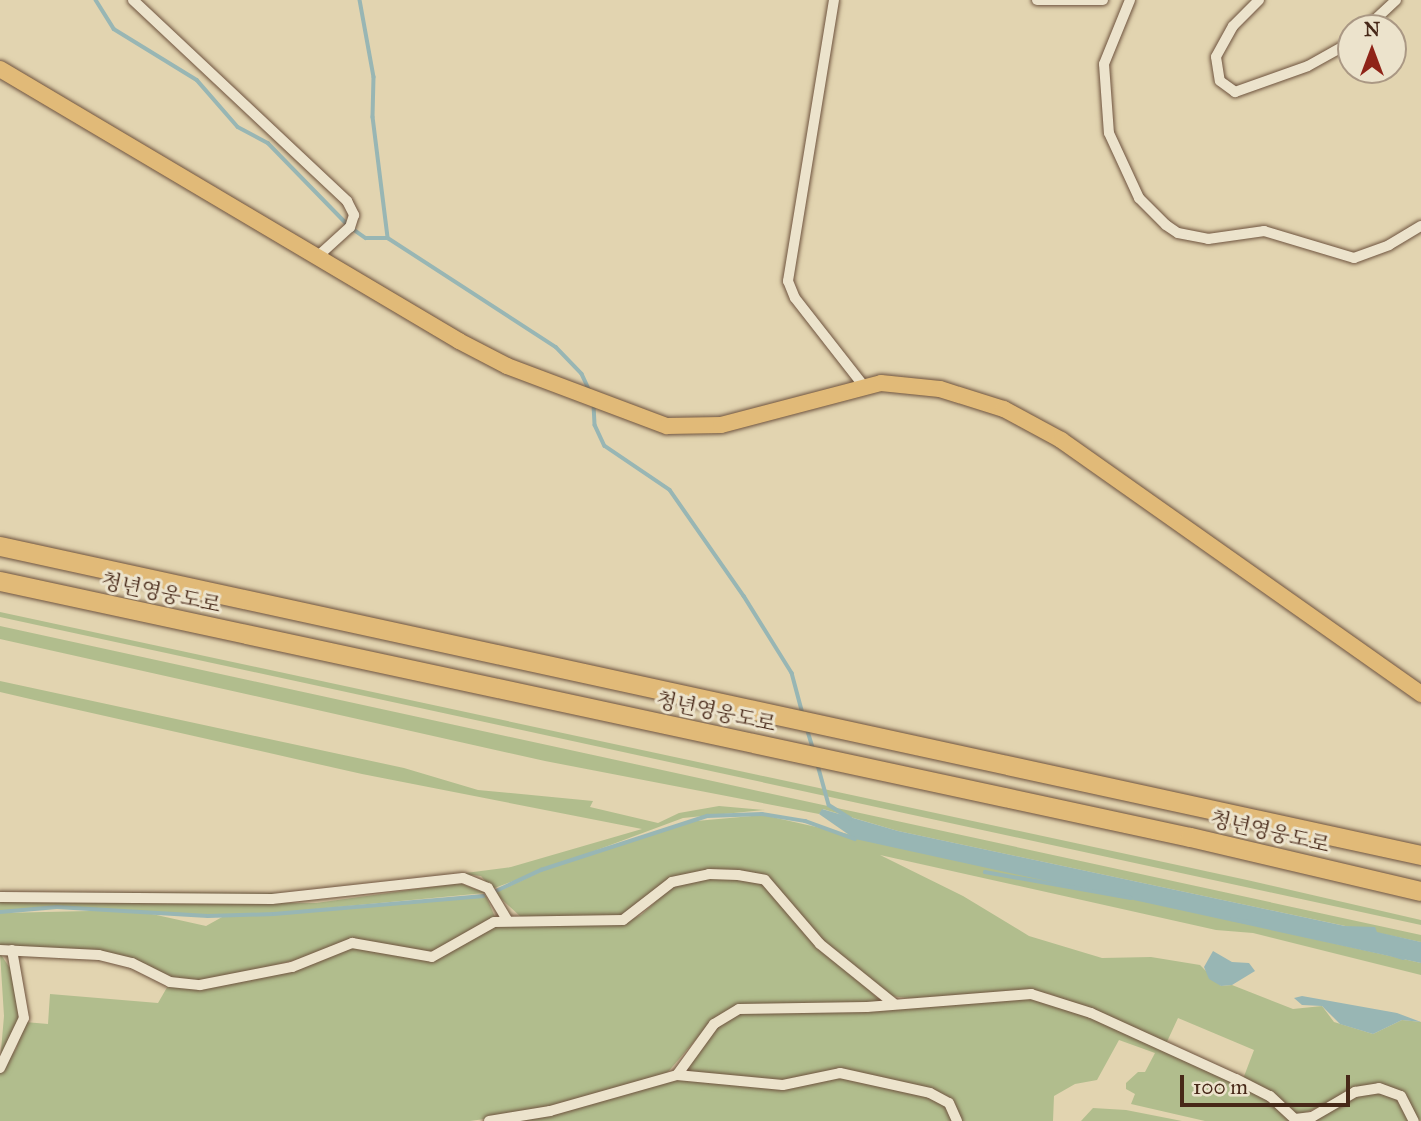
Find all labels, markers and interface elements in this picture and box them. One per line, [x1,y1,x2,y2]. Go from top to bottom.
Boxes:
north arrow [1337,14,1407,84]
text: N [1364,18,1380,41]
street label: 청년영웅도로 [99,568,223,618]
street label: 청년영웅도로 [654,687,778,737]
street label: 청년영웅도로 [1208,806,1332,858]
scale bar [1183,1062,1353,1106]
text: 100 m [1193,1074,1248,1100]

